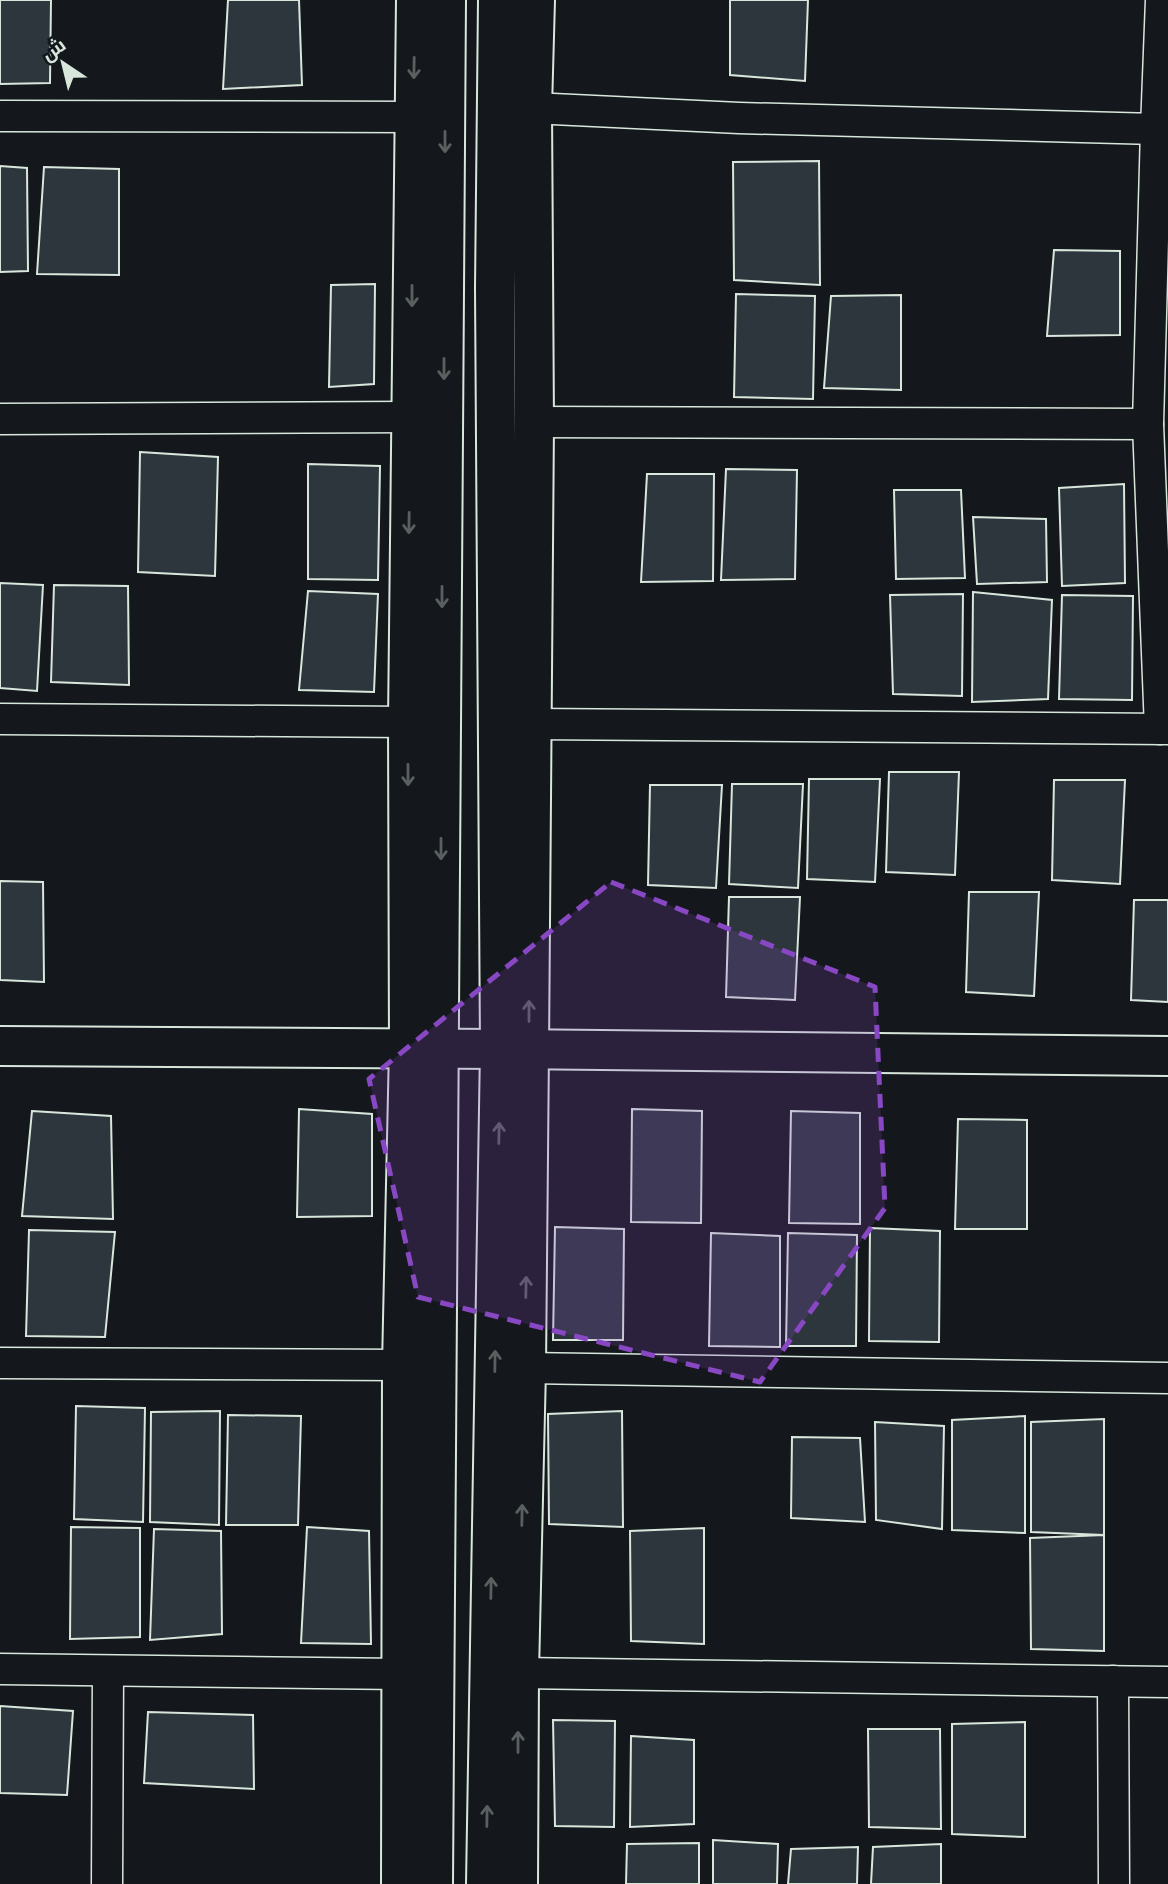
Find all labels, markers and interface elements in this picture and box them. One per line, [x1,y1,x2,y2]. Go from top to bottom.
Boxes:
north arrow [28,28,98,98]
text: ش [37,33,70,66]
one-way arrow [407,56,421,79]
one-way arrow [438,130,452,153]
one-way arrow [405,284,418,307]
one-way arrow [437,357,451,380]
one-way arrow [403,511,416,534]
one-way arrow [436,585,449,608]
one-way arrow [401,763,415,786]
one-way arrow [434,837,448,860]
one-way arrow [522,1000,536,1023]
one-way arrow [492,1122,506,1145]
one-way arrow [520,1276,533,1299]
one-way arrow [488,1350,502,1373]
one-way arrow [516,1504,529,1527]
one-way arrow [484,1577,498,1600]
one-way arrow [512,1731,525,1754]
one-way arrow [480,1805,494,1828]

